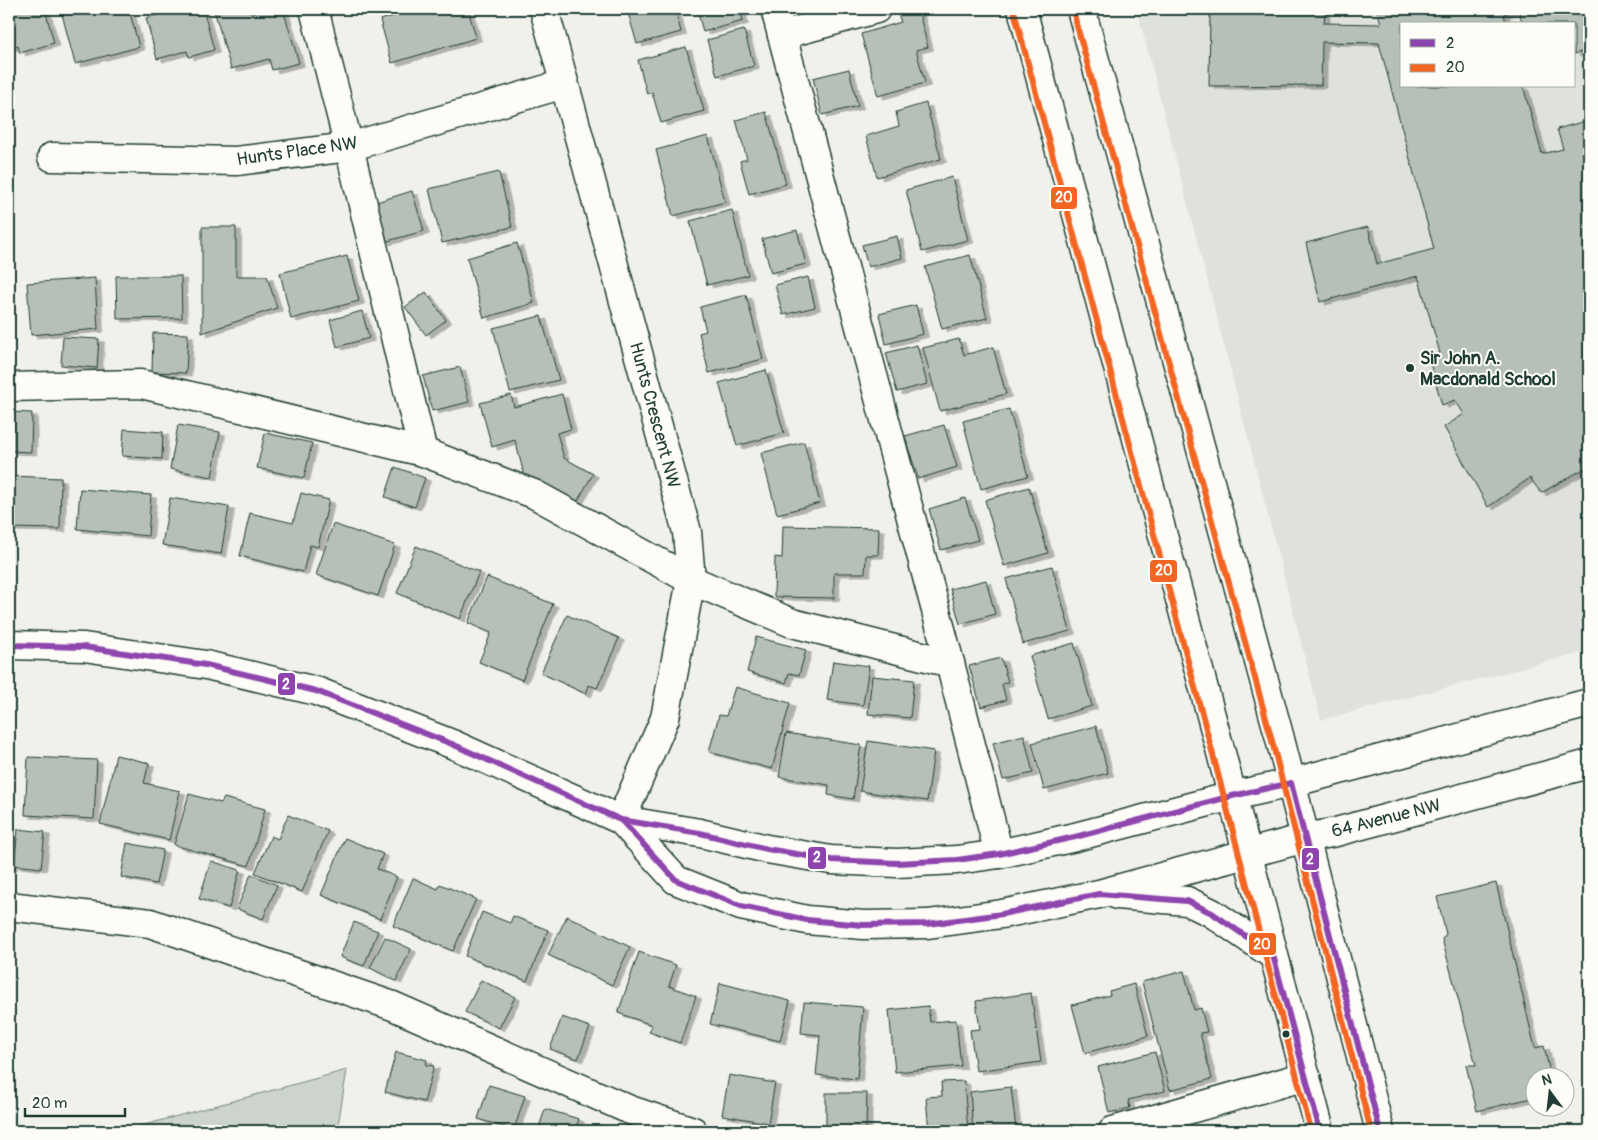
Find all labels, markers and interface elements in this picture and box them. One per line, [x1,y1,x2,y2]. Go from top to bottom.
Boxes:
legend [1400,22,1576,88]
text: 2 [1446,34,1454,53]
text: 20 [1446,58,1465,77]
street label: Hunts Place NW [235,132,359,171]
line badge: 20 [1050,186,1078,210]
text: 20 [1055,189,1073,206]
street label: Hunts Crescent NW [624,340,685,491]
place label: Sir John A. Macdonald School [1420,347,1556,391]
marker: Sir John A. Macdonald School [1404,362,1416,374]
line badge: 20 [1149,559,1178,583]
text: 20 [1155,562,1173,579]
line badge: 2 [277,672,296,696]
text: 2 [282,676,290,693]
street label: 64 Avenue NW [1329,794,1443,843]
line badge: 2 [807,846,827,870]
line badge: 2 [1301,847,1320,871]
text: 2 [813,849,821,866]
text: 2 [1306,851,1314,868]
line badge: 20 [1248,932,1277,956]
text: 20 [1253,936,1271,953]
unlabelled marker [1281,1029,1291,1039]
north arrow [1526,1068,1576,1118]
text: N [1540,1070,1554,1089]
scale bar [25,1085,125,1117]
text: 20 m [32,1094,67,1113]

